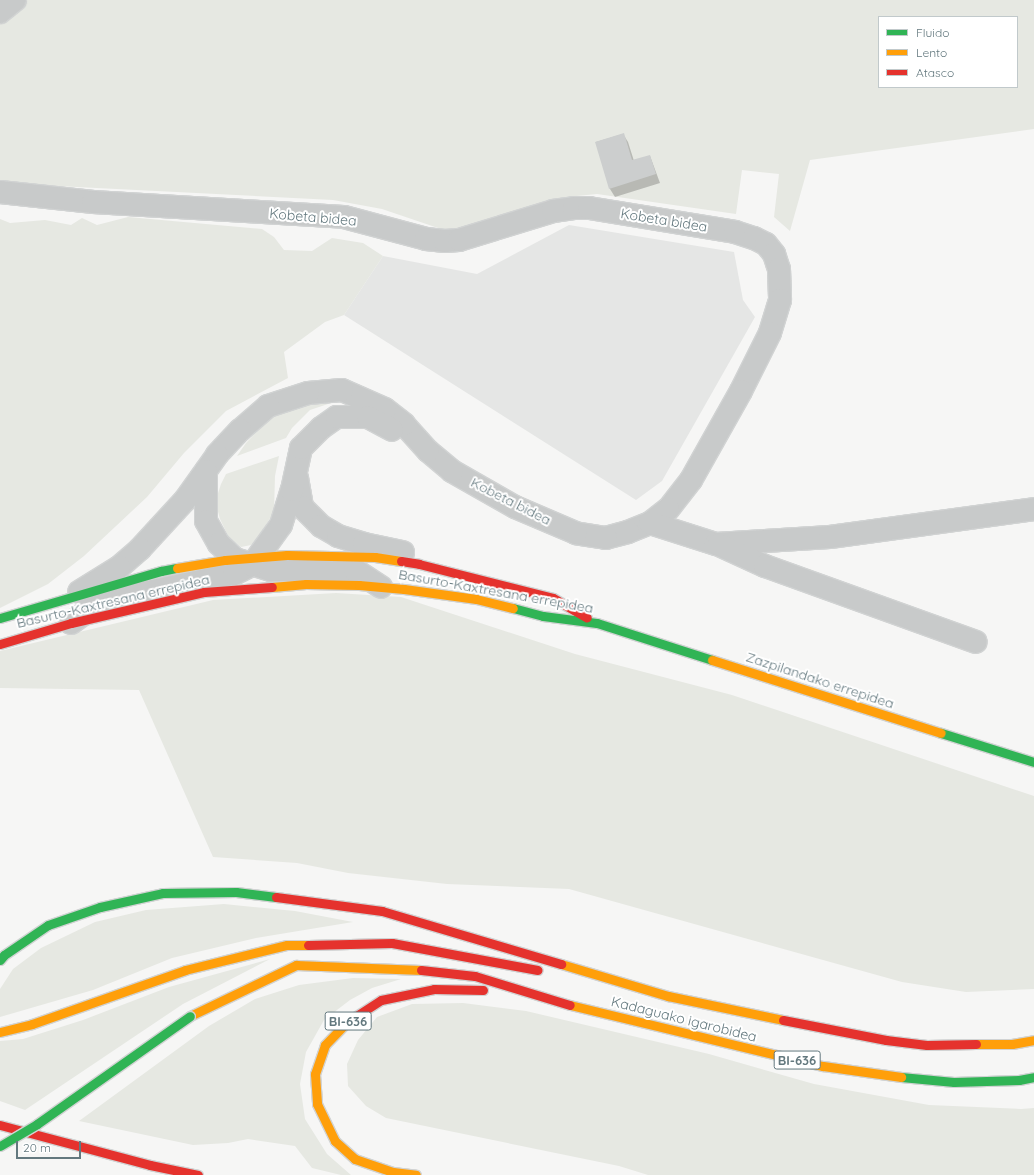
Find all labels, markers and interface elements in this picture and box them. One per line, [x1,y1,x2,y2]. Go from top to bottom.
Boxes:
legend [878,16,1018,88]
text: Fluido [916,25,949,40]
text: Lento [916,45,947,60]
text: Atasco [916,65,954,80]
street label: Kobeta bidea [269,205,357,229]
street label: Kobeta bidea [619,205,709,235]
street label: Kobeta bidea [468,474,554,528]
street label: Basurto-Kaxtresana errepidea [397,566,595,616]
street label: Basurto-Kaxtresana errepidea [15,571,211,631]
street label: Zazpilandako errepidea [744,648,896,712]
street label: Kadaguako igarobidea [609,993,759,1045]
road number: BI-636 [324,1010,372,1032]
road number: BI-636 [773,1049,821,1071]
scale bar [18,1133,83,1159]
text: 20 m [23,1140,51,1155]

